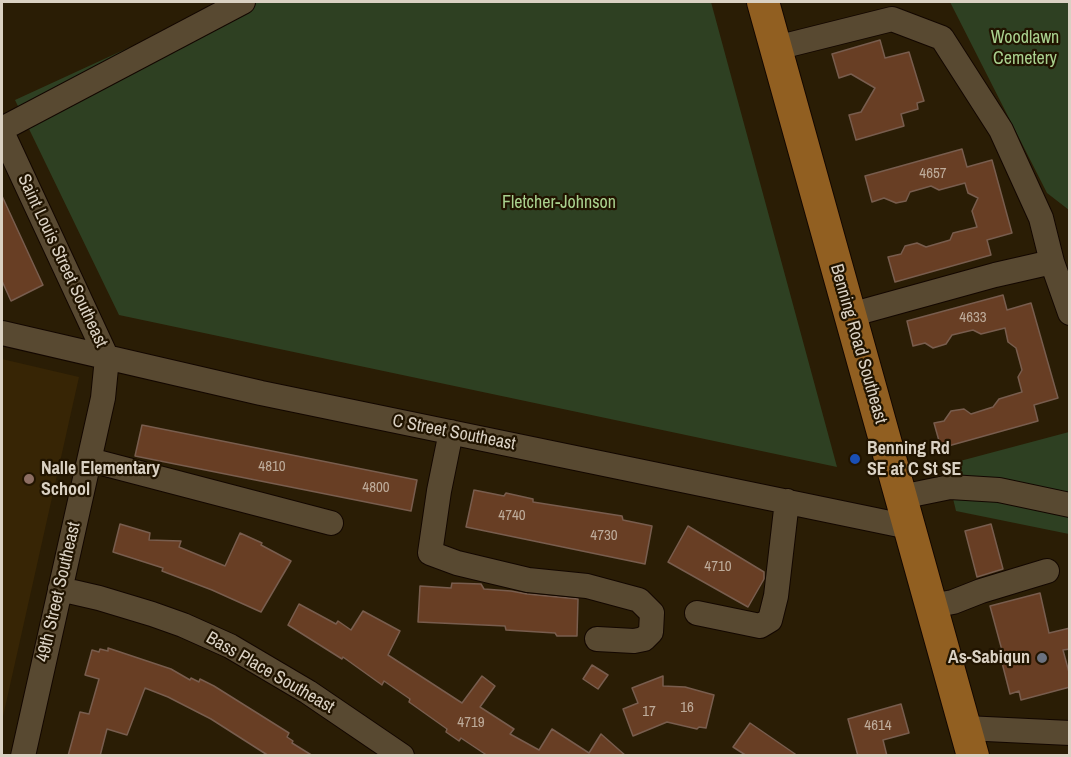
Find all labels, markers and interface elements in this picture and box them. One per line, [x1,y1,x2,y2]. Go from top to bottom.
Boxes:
park label: Woodlawn Cemetery [991,27,1059,70]
house number: 4657 [919,165,947,183]
street label: Saint Louis Street Southeast [12,171,112,351]
park label: Fletcher-Johnson [502,192,616,214]
street label: Benning Road Southeast [825,262,891,426]
house number: 4633 [959,309,987,327]
street label: C Street Southeast [391,410,517,456]
place label: Benning Rd SE at C St SE [867,438,961,480]
marker: Benning Rd SE at C St SE [848,452,862,466]
place label: Nalle Elementary School [41,458,160,500]
house number: 4810 [258,458,286,476]
marker: Nalle Elementary School [22,472,36,486]
house number: 4800 [362,479,390,497]
house number: 4740 [498,507,526,525]
street label: 49th Street Southeast [32,520,86,664]
house number: 4730 [590,527,618,545]
house number: 4710 [704,558,732,576]
street label: Bass Place Southeast [202,628,338,718]
place label: As-Sabiqun [948,647,1030,669]
marker: As-Sabiqun [1035,651,1049,665]
house number: 16 [680,699,694,717]
house number: 17 [642,703,656,721]
house number: 4719 [457,714,485,732]
house number: 4614 [864,717,892,735]

